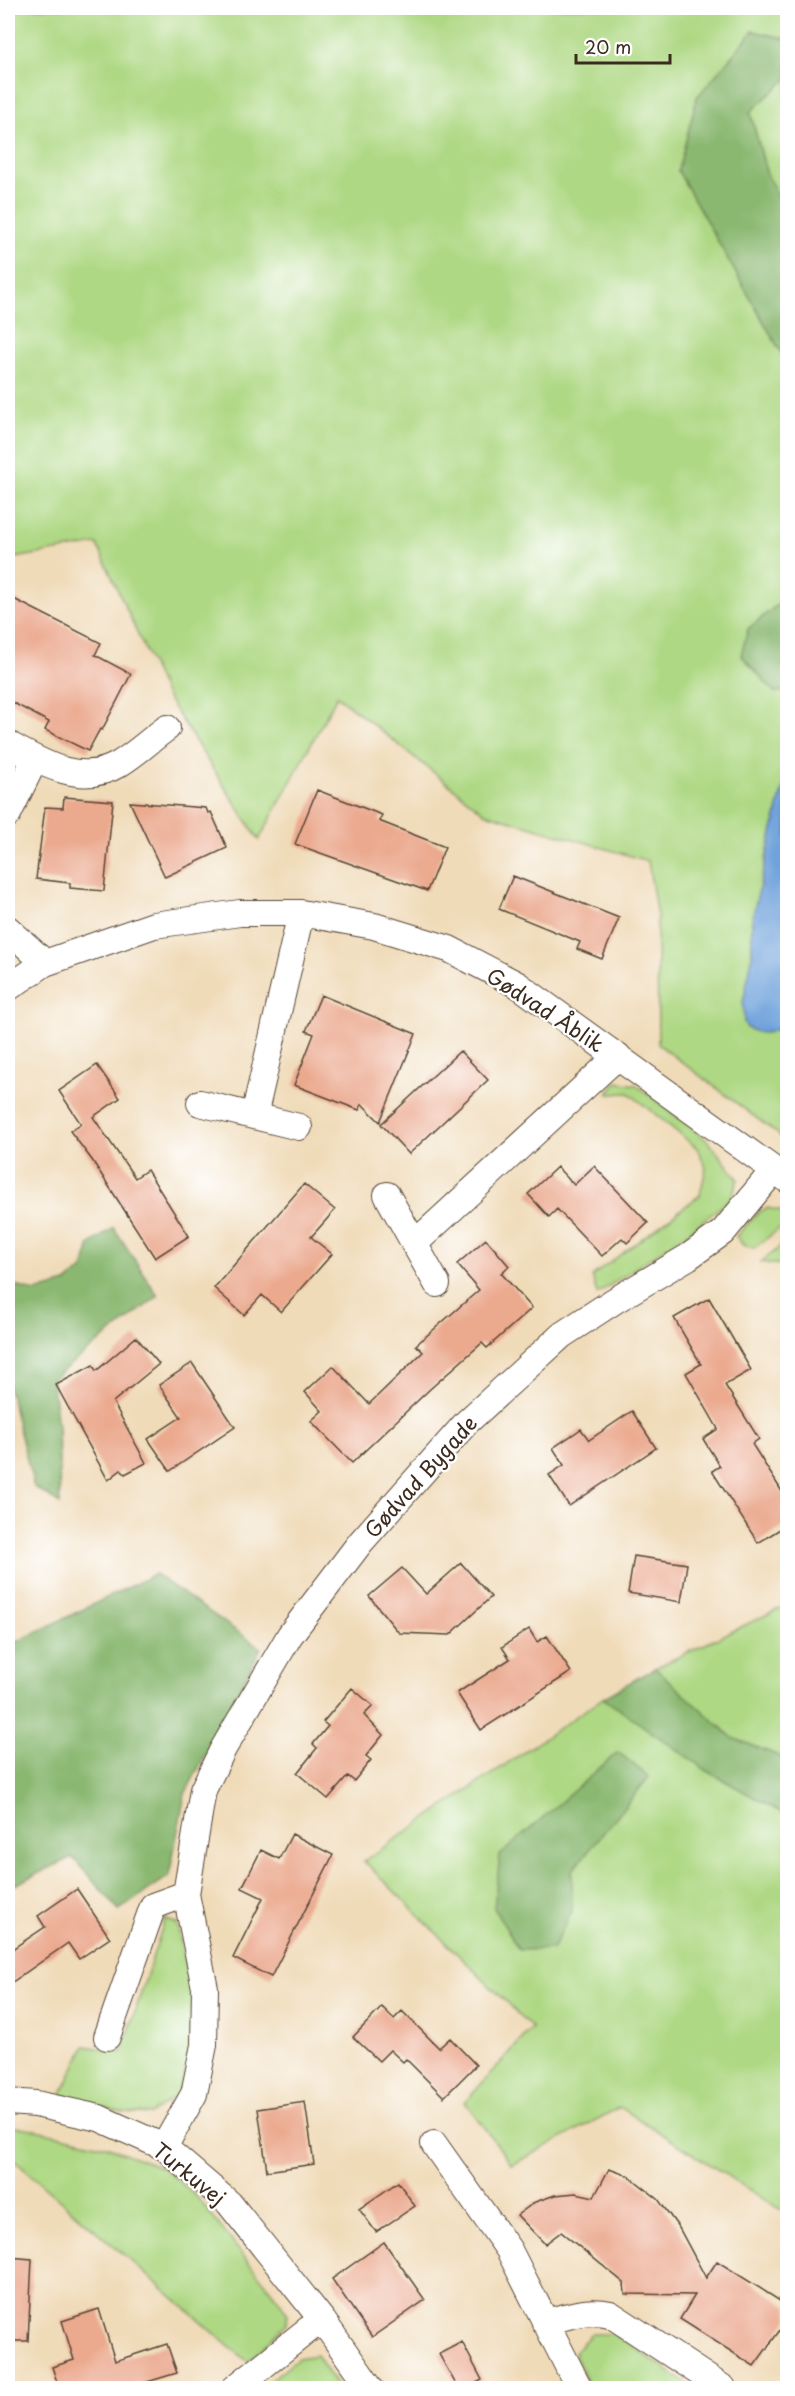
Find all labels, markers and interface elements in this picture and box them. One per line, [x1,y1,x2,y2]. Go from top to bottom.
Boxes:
scale bar [576,27,670,65]
text: 20 m [585,33,631,60]
street label: Gødvad Åblik [481,959,611,1059]
street label: Gødvad Bygade [356,1407,484,1545]
street label: Turkuvej [147,2134,233,2212]

